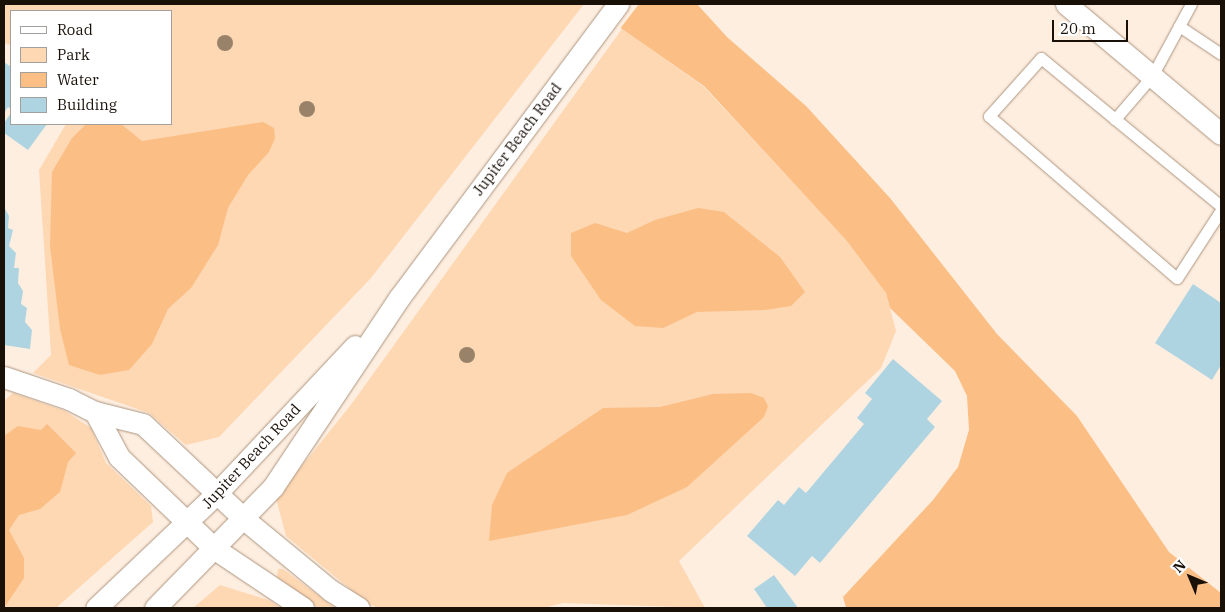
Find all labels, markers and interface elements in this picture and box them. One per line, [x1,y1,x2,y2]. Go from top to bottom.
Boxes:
legend [10,10,172,125]
scale bar [1055,10,1131,42]
text: 20 m [1060,19,1096,38]
text: Road [57,20,93,39]
text: Park [57,45,90,64]
text: Water [57,70,99,89]
street label: Jupiter Beach Road [469,79,565,199]
text: Building [57,95,117,114]
street label: Jupiter Beach Road [198,400,304,512]
north arrow [1165,552,1215,602]
text: N [1169,556,1190,577]

